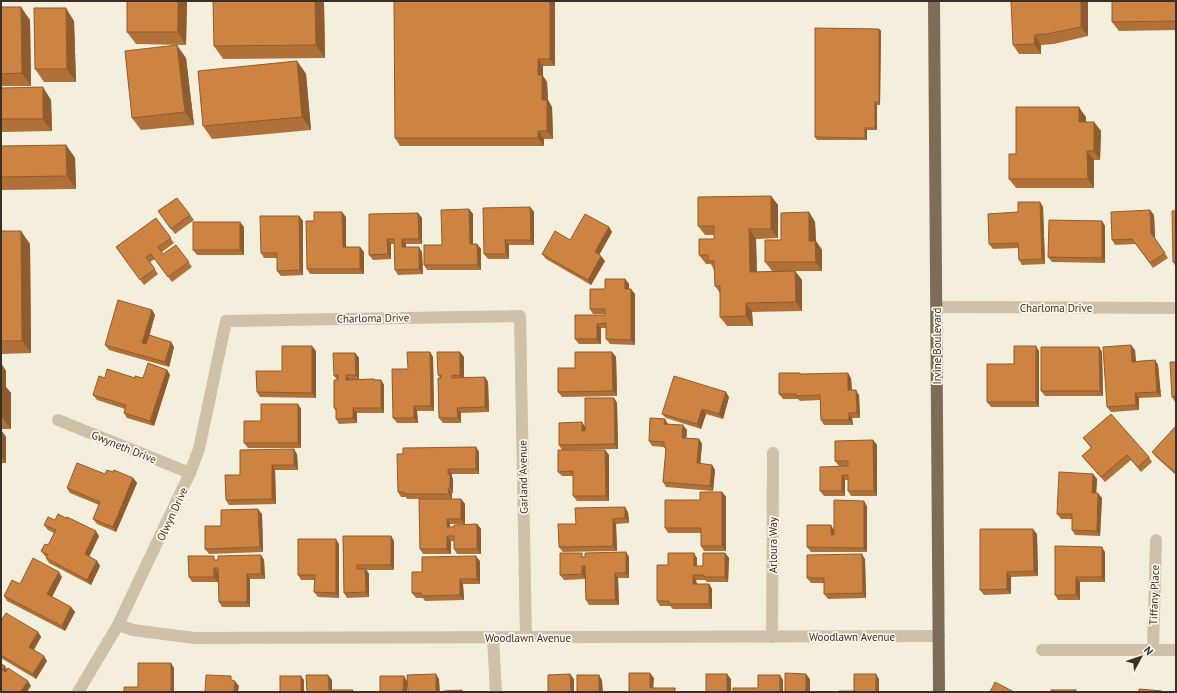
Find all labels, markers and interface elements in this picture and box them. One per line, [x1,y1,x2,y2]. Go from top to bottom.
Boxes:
street label: Charloma Drive [1020,301,1093,315]
street label: Irvine Boulevard [930,307,944,384]
street label: Charloma Drive [337,310,410,326]
street label: Gwyneth Drive [89,428,159,467]
street label: Garland Avenue [515,440,531,514]
street label: Olwyn Drive [153,485,191,543]
street label: Arloura Way [766,516,780,573]
street label: Tiffany Place [1146,564,1162,625]
street label: Woodlawn Avenue [809,630,895,644]
street label: Woodlawn Avenue [485,631,571,645]
north arrow [1121,637,1161,677]
text: N [1141,643,1156,658]

